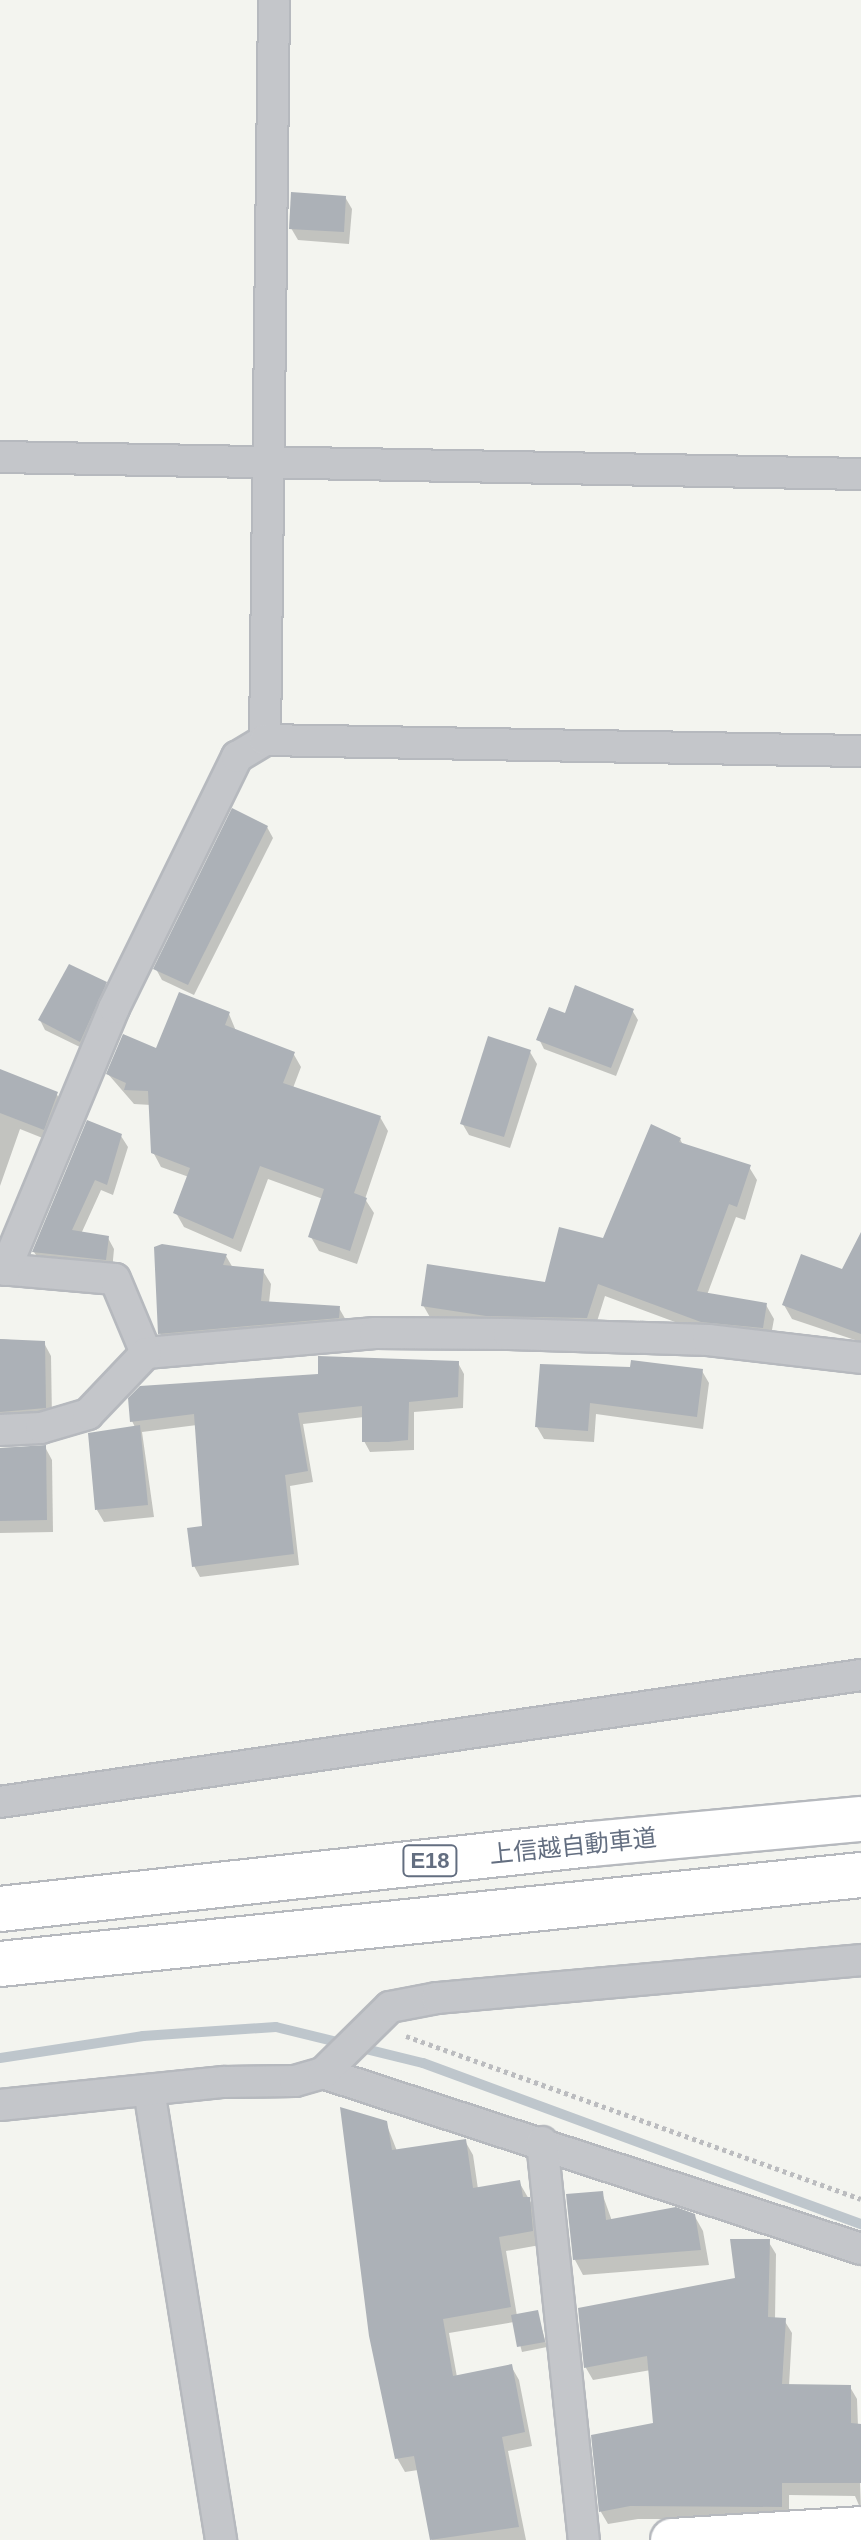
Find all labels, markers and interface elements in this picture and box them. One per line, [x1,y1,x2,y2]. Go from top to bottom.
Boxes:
street label: 上信越自動車道 [488,1823,658,1869]
road number: E18 [402,1843,458,1879]

